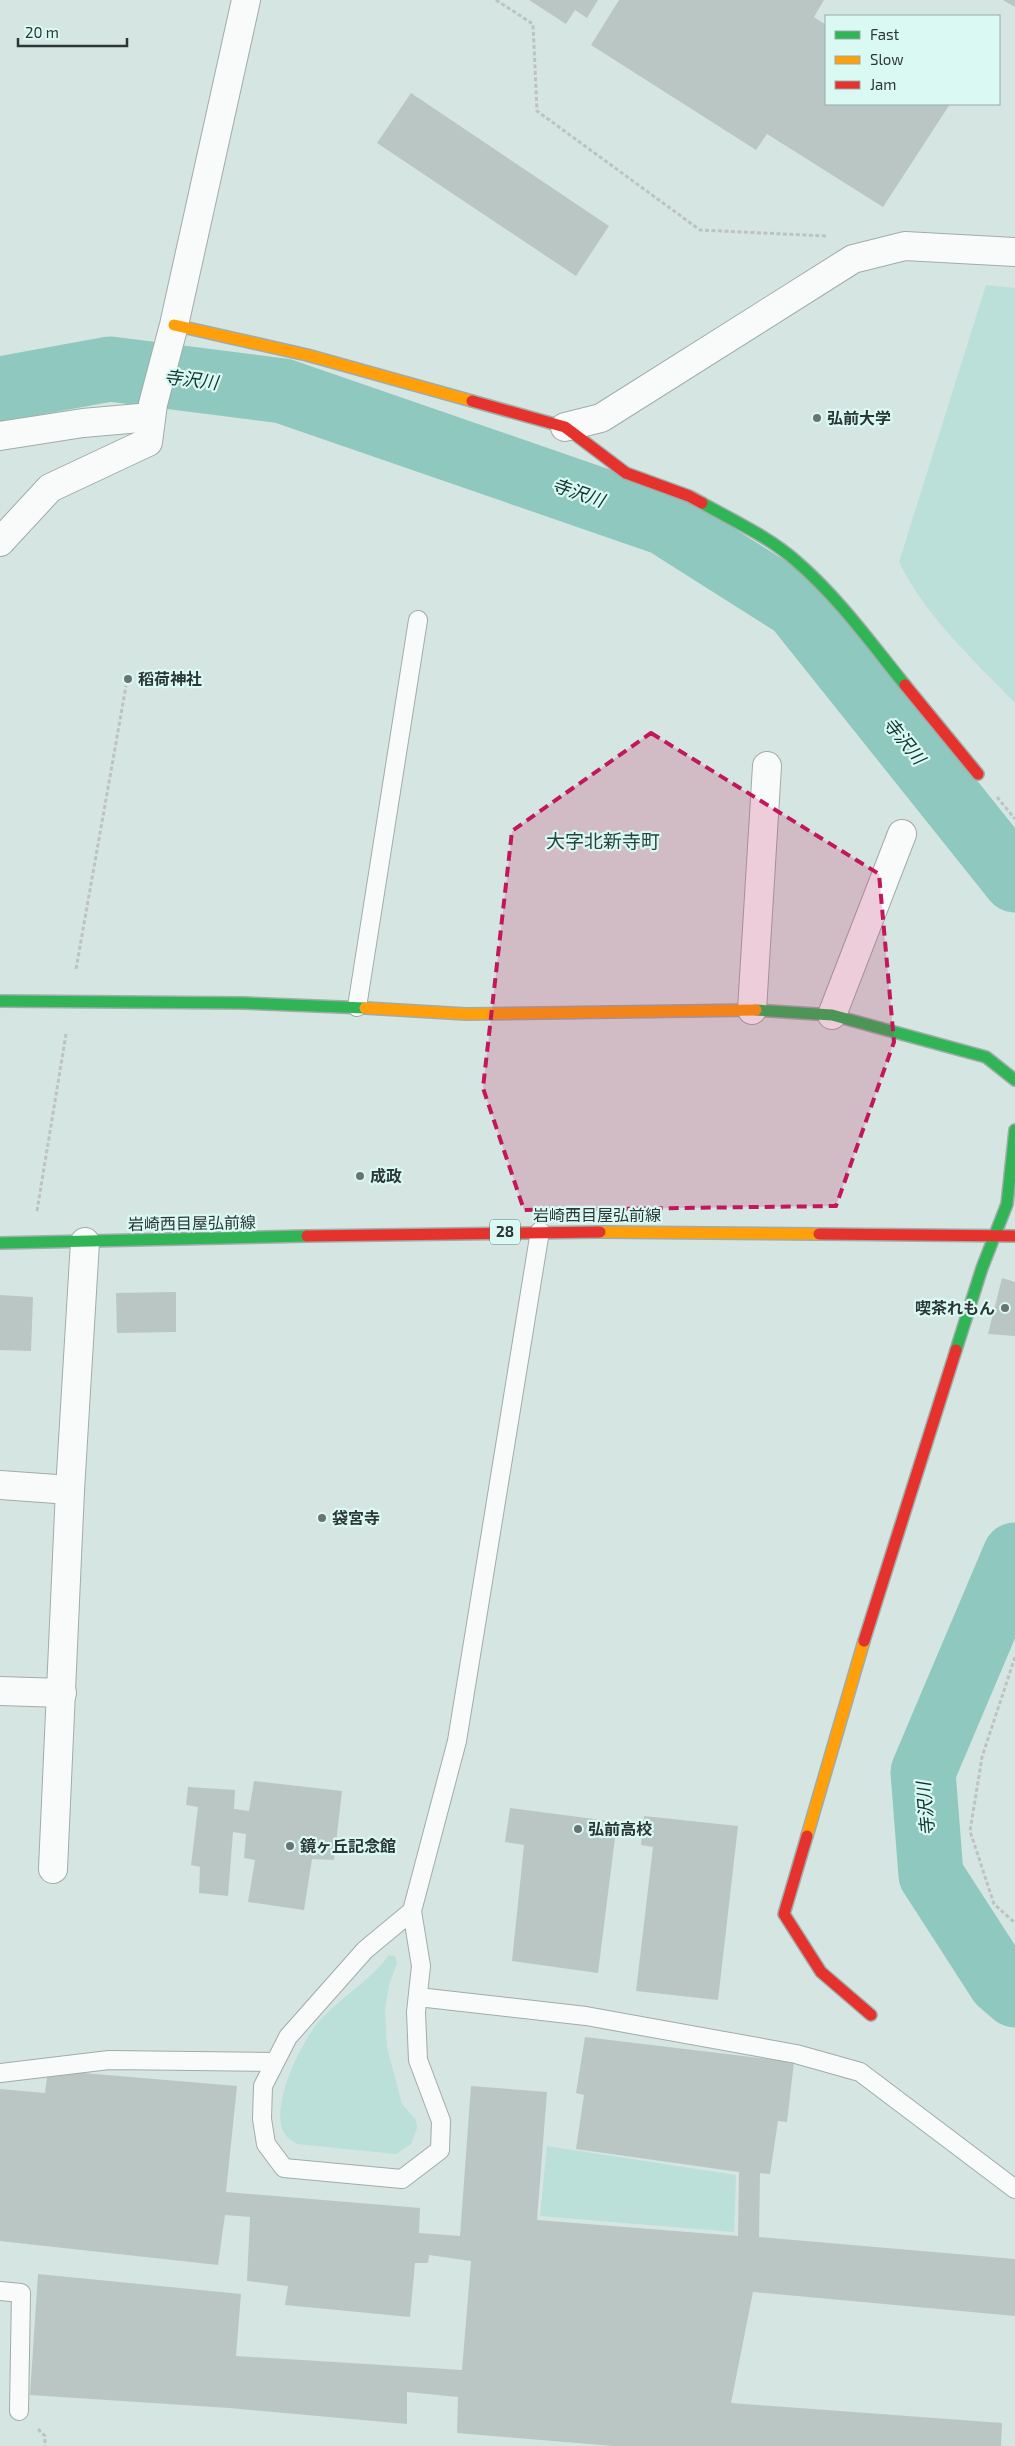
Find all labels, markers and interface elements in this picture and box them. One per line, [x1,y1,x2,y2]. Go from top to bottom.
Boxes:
scale bar [18,15,126,47]
legend [825,15,1000,105]
text: 20 m [25,23,59,41]
text: Fast [870,25,900,43]
text: Slow [870,50,904,68]
text: Jam [870,75,896,93]
water label: 寺沢川 [163,365,221,393]
place label: 弘前大学 [827,408,891,427]
marker: 弘前大学 [811,412,823,424]
water label: 寺沢川 [549,473,609,512]
place label: 稻荷神社 [138,669,202,688]
marker: 稻荷神社 [122,673,134,685]
water label: 寺沢川 [879,712,932,770]
district label: 大字北新寺町 [546,829,660,852]
place label: 成政 [370,1166,402,1185]
marker: 成政 [354,1170,366,1182]
street label: 岩崎西目屋弘前線 [533,1205,661,1224]
street label: 岩崎西目屋弘前線 [128,1212,256,1233]
road number: 28 [490,1220,520,1244]
place label: 喫茶れもん [915,1298,995,1317]
marker: 喫茶れもん [999,1302,1011,1314]
place label: 袋宮寺 [332,1508,380,1527]
marker: 袋宮寺 [316,1512,328,1524]
water label: 寺沢川 [912,1779,938,1837]
place label: 弘前高校 [588,1819,652,1838]
marker: 弘前高校 [572,1823,584,1835]
place label: 鏡ヶ丘記念館 [300,1836,396,1855]
marker: 鏡ヶ丘記念館 [284,1840,296,1852]

